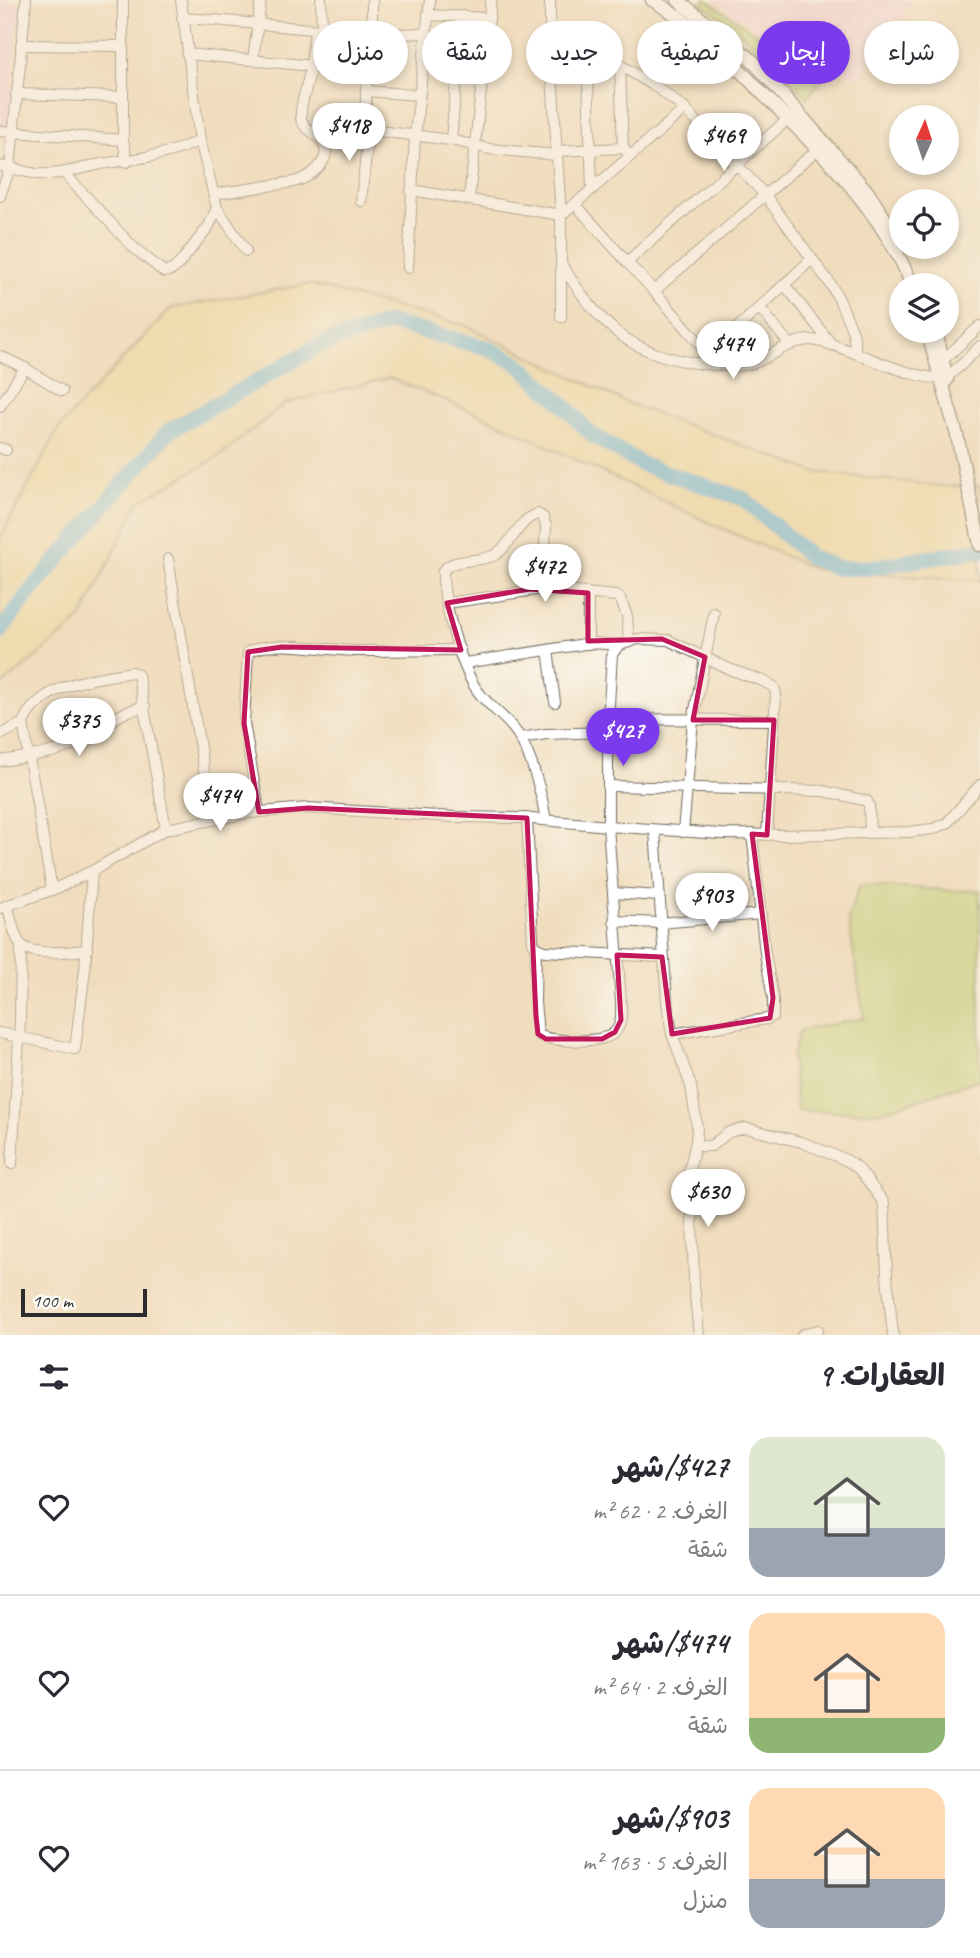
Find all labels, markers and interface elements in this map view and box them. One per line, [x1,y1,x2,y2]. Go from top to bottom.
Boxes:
chip: منزل [313,21,408,84]
chip: شقة [422,21,512,84]
chip: جديد [526,21,623,84]
chip: تصفية [637,21,743,84]
chip: إيجار [757,21,850,84]
chip: شراء [864,21,959,84]
pin: $418 [308,104,390,163]
north arrow [889,105,959,175]
map controls [889,105,959,343]
text: $418 [328,111,370,140]
pin: $469 [683,114,765,173]
text: $469 [703,121,745,150]
button: locate [889,189,959,259]
button: layers [889,273,959,343]
pin: $474 [692,322,774,381]
text: $474 [712,329,754,358]
pin: $472 [504,544,586,604]
text: $472 [524,552,566,581]
pin: $375 [38,698,120,758]
text: $375 [59,706,99,735]
pin: $427 [582,708,664,768]
text: $427 [602,716,644,745]
pin: $474 [179,774,261,833]
text: $474 [199,781,241,810]
pin: $903 [671,874,753,933]
text: $903 [691,881,733,910]
pin: $630 [667,1170,749,1229]
text: $630 [687,1177,729,1206]
scale bar [21,1286,147,1318]
text: 100 m [32,1289,73,1313]
text: العقارات: 9 [818,1356,945,1394]
icon: filters [35,1358,73,1396]
text: $427/شهر [614,1448,728,1486]
icon: home [805,1465,889,1549]
icon: heart [35,1488,73,1526]
text: الغرف: 2 · 62 m² [593,1497,728,1526]
text: شقة [688,1535,728,1564]
text: $474/شهر [614,1624,728,1662]
icon: home [805,1641,889,1725]
icon: heart [35,1664,73,1702]
text: الغرف: 2 · 64 m² [593,1673,728,1702]
text: شقة [688,1711,728,1740]
text: $903/شهر [615,1799,728,1837]
icon: home [805,1816,889,1900]
icon: heart [35,1839,73,1877]
text: الغرف: 5 · 163 m² [582,1848,728,1877]
text: منزل [683,1886,728,1915]

